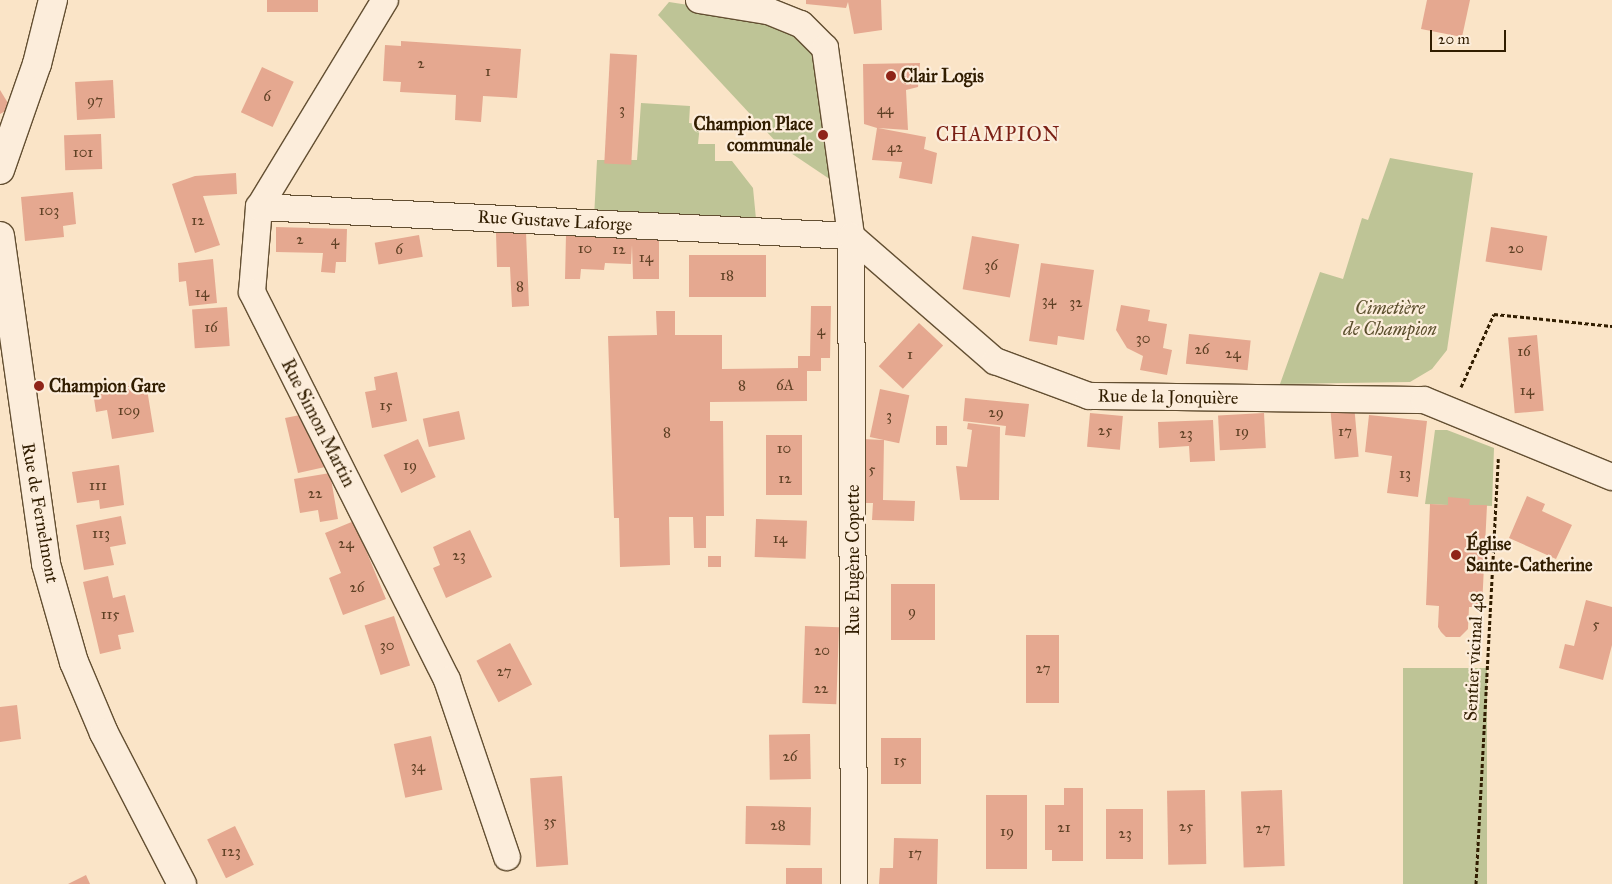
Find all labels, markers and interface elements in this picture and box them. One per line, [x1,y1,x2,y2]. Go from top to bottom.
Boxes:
scale bar [1432,20,1508,52]
text: 20 m [1438,30,1470,48]
house number: 2 [417,55,425,73]
house number: 1 [485,63,491,81]
place label: Clair Logis [901,65,984,87]
marker: Clair Logis [885,70,897,82]
house number: 6 [263,88,271,106]
house number: 97 [87,92,103,110]
house number: 3 [619,101,625,119]
house number: 44 [877,101,893,119]
place label: Champion Place communale [693,114,813,156]
district label: CHAMPION [935,122,1061,146]
marker: Champion Place communale [817,129,829,141]
house number: 42 [887,139,903,157]
house number: 101 [73,144,93,162]
house number: 103 [39,202,59,220]
street label: Rue Gustave Laforge [477,206,633,236]
house number: 12 [191,212,205,230]
house number: 2 [296,231,304,249]
house number: 4 [331,232,339,250]
house number: 10 [578,240,592,258]
house number: 20 [1508,240,1524,258]
house number: 6 [395,241,403,259]
house number: 12 [612,241,626,259]
house number: 14 [639,249,653,267]
house number: 36 [984,257,998,275]
house number: 18 [720,267,734,285]
house number: 8 [516,278,524,296]
house number: 14 [195,284,209,302]
house number: 34 [1042,292,1056,310]
house number: 32 [1069,294,1083,312]
park label: Cimetière de Champion [1343,298,1437,340]
house number: 16 [204,319,218,337]
house number: 4 [817,322,825,340]
house number: 30 [1136,330,1150,348]
house number: 26 [1194,341,1210,359]
house number: 16 [1517,343,1531,361]
house number: 24 [1225,345,1241,363]
house number: 1 [907,346,913,364]
street label: Rue Simon Martin [276,355,360,491]
place label: Champion Gare [49,375,166,397]
house number: 8 [738,377,746,395]
house number: 6A [776,377,794,395]
marker: Champion Gare [33,380,45,392]
house number: 14 [1520,382,1534,400]
street label: Rue de la Jonquière [1097,385,1239,409]
house number: 15 [380,397,392,415]
house number: 109 [118,402,140,420]
house number: 29 [988,404,1004,422]
house number: 3 [886,407,892,425]
house number: 25 [1098,422,1112,440]
house number: 19 [1235,423,1249,441]
house number: 17 [1338,423,1352,441]
house number: 8 [663,424,671,442]
house number: 23 [1179,425,1193,443]
house number: 10 [777,440,791,458]
street label: Rue de Fernelmont [17,441,63,585]
house number: 19 [403,457,417,475]
house number: 5 [869,461,875,479]
house number: 13 [1399,465,1411,483]
house number: 12 [778,470,792,488]
house number: 111 [89,477,107,495]
street label: Rue Eugène Copette [842,484,864,636]
house number: 22 [308,485,322,503]
house number: 113 [92,525,110,543]
house number: 14 [773,530,787,548]
place label: Église Sainte-Catherine [1466,534,1592,576]
house number: 24 [338,535,354,553]
house number: 23 [452,547,466,565]
marker: Église Sainte-Catherine [1450,549,1462,561]
house number: 26 [349,579,365,597]
street label: Sentier vicinal 48 [1460,592,1488,722]
house number: 9 [908,603,916,621]
house number: 115 [101,606,119,624]
house number: 5 [1593,616,1599,634]
house number: 30 [380,637,394,655]
house number: 20 [814,642,830,660]
house number: 27 [1036,660,1050,678]
house number: 27 [496,663,512,681]
house number: 22 [814,680,828,698]
house number: 26 [782,748,798,766]
house number: 15 [894,752,906,770]
house number: 34 [411,758,425,776]
house number: 35 [544,813,556,831]
house number: 28 [770,817,786,835]
house number: 25 [1179,818,1193,836]
house number: 21 [1057,819,1071,837]
house number: 27 [1256,820,1270,838]
house number: 19 [1000,823,1014,841]
house number: 23 [1118,825,1132,843]
house number: 123 [221,843,241,861]
house number: 17 [908,845,922,863]

